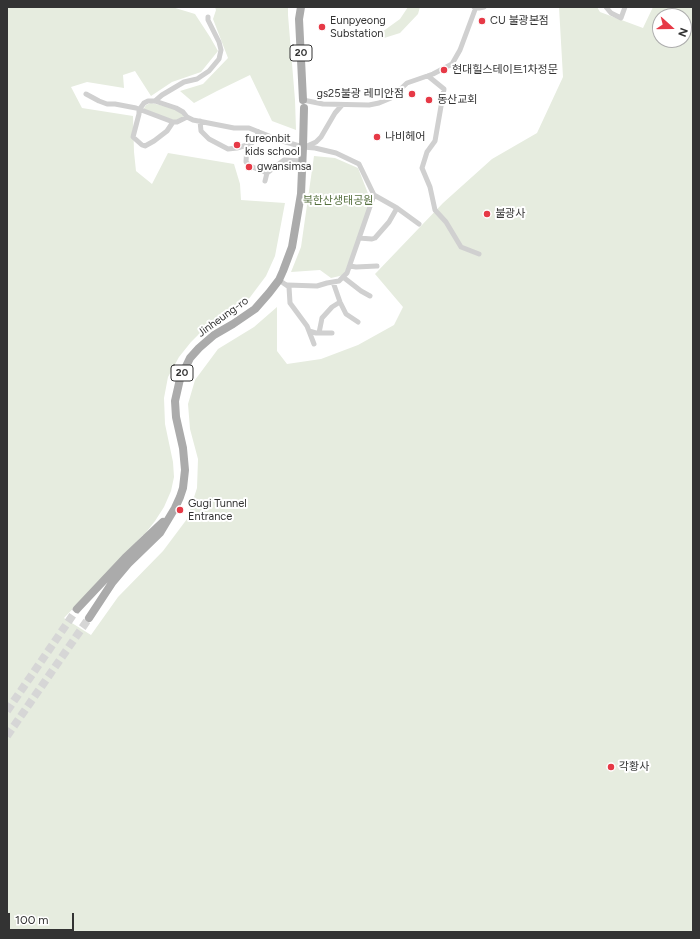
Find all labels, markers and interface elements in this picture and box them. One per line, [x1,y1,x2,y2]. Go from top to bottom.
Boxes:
north arrow [652,8,692,48]
place label: Eunpyeong Substation [330,14,386,40]
place label: CU 불광본점 [490,14,549,28]
marker: CU 불광본점 [477,16,487,26]
marker: Eunpyeong Substation [317,22,327,32]
text: N [675,26,690,38]
road number: 20 [290,45,312,61]
place label: 현대힐스테이트1차정문 [452,63,558,77]
marker: 현대힐스테이트1차정문 [439,65,449,75]
place label: gs25불광 레미안점 [317,87,404,101]
marker: gs25불광 레미안점 [407,89,417,99]
place label: 동산교회 [437,93,477,107]
marker: 동산교회 [424,95,434,105]
place label: 나비헤어 [385,130,425,144]
place label: fureonbit kids school [245,132,300,158]
marker: 나비헤어 [372,132,382,142]
marker: fureonbit kids school [232,140,242,150]
place label: gwansimsa [257,160,311,174]
marker: gwansimsa [244,162,254,172]
park label: 북한산생태공원 [303,194,373,208]
place label: 불광사 [495,207,525,221]
marker: 불광사 [482,209,492,219]
street label: Jinheung-ro [195,294,251,340]
road number: 20 [171,365,193,381]
place label: Gugi Tunnel Entrance [188,497,247,523]
marker: Gugi Tunnel Entrance [175,505,185,515]
place label: 각황사 [619,760,649,774]
marker: 각황사 [606,762,616,772]
scale bar [10,905,76,931]
text: 100 m [15,913,49,927]

